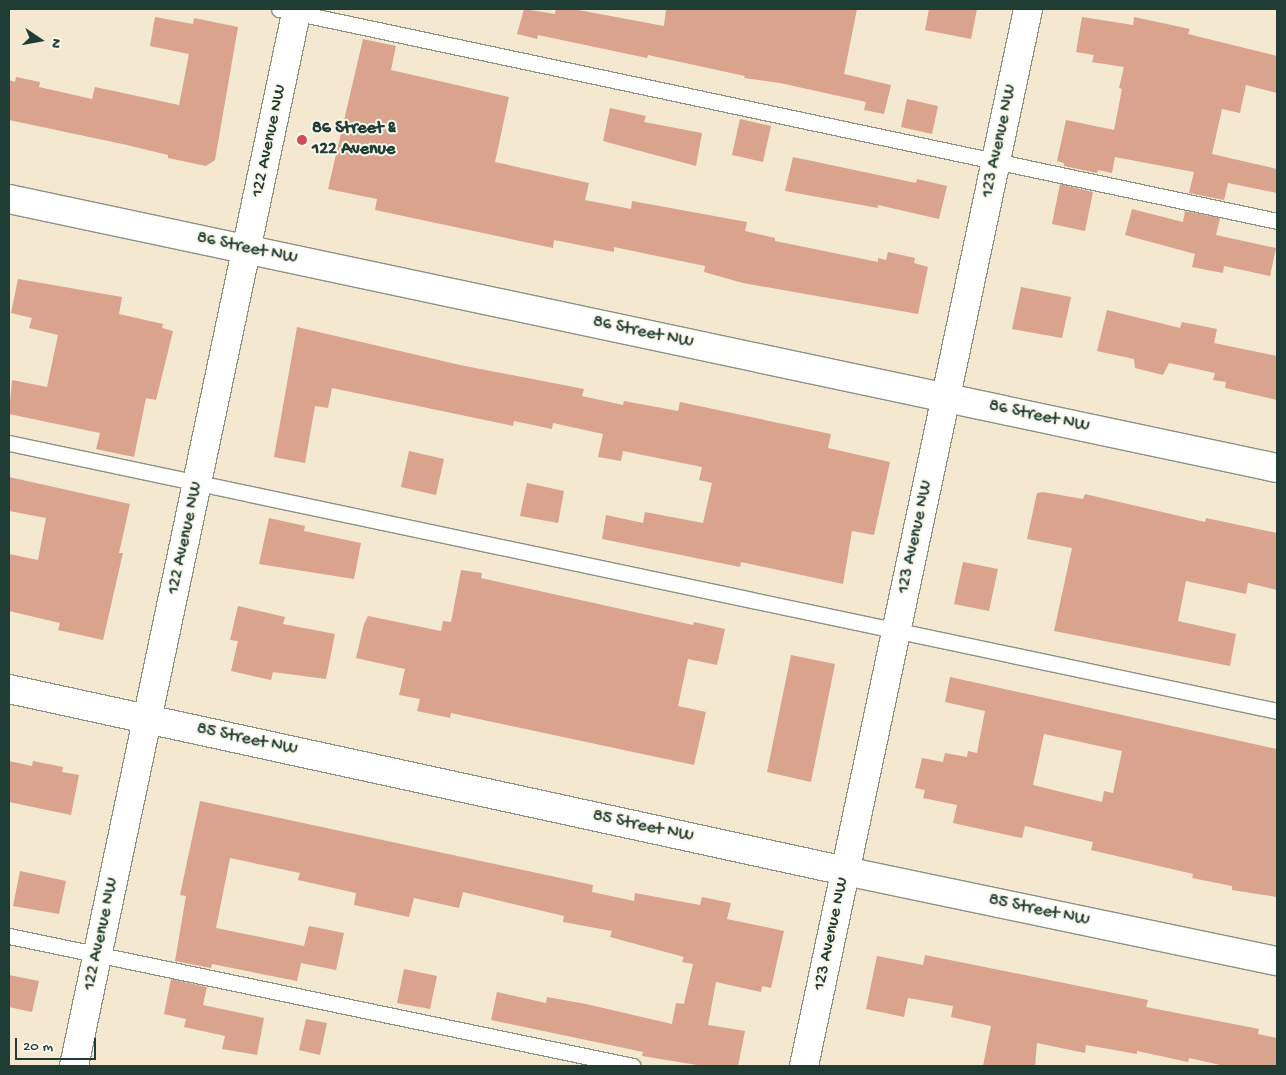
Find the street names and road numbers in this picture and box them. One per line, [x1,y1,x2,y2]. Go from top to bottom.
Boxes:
street label: 123 Avenue NW [977,82,1023,200]
street label: 122 Avenue NW [248,83,292,199]
street label: 86 Street NW [195,228,299,270]
street label: 86 Street NW [591,312,695,354]
street label: 86 Street NW [987,396,1091,438]
street label: 123 Avenue NW [893,478,939,596]
street label: 122 Avenue NW [164,480,208,596]
street label: 85 Street NW [194,719,300,761]
street label: 85 Street NW [590,806,696,848]
street label: 123 Avenue NW [809,875,855,993]
street label: 122 Avenue NW [80,876,124,992]
street label: 85 Street NW [986,890,1092,932]

